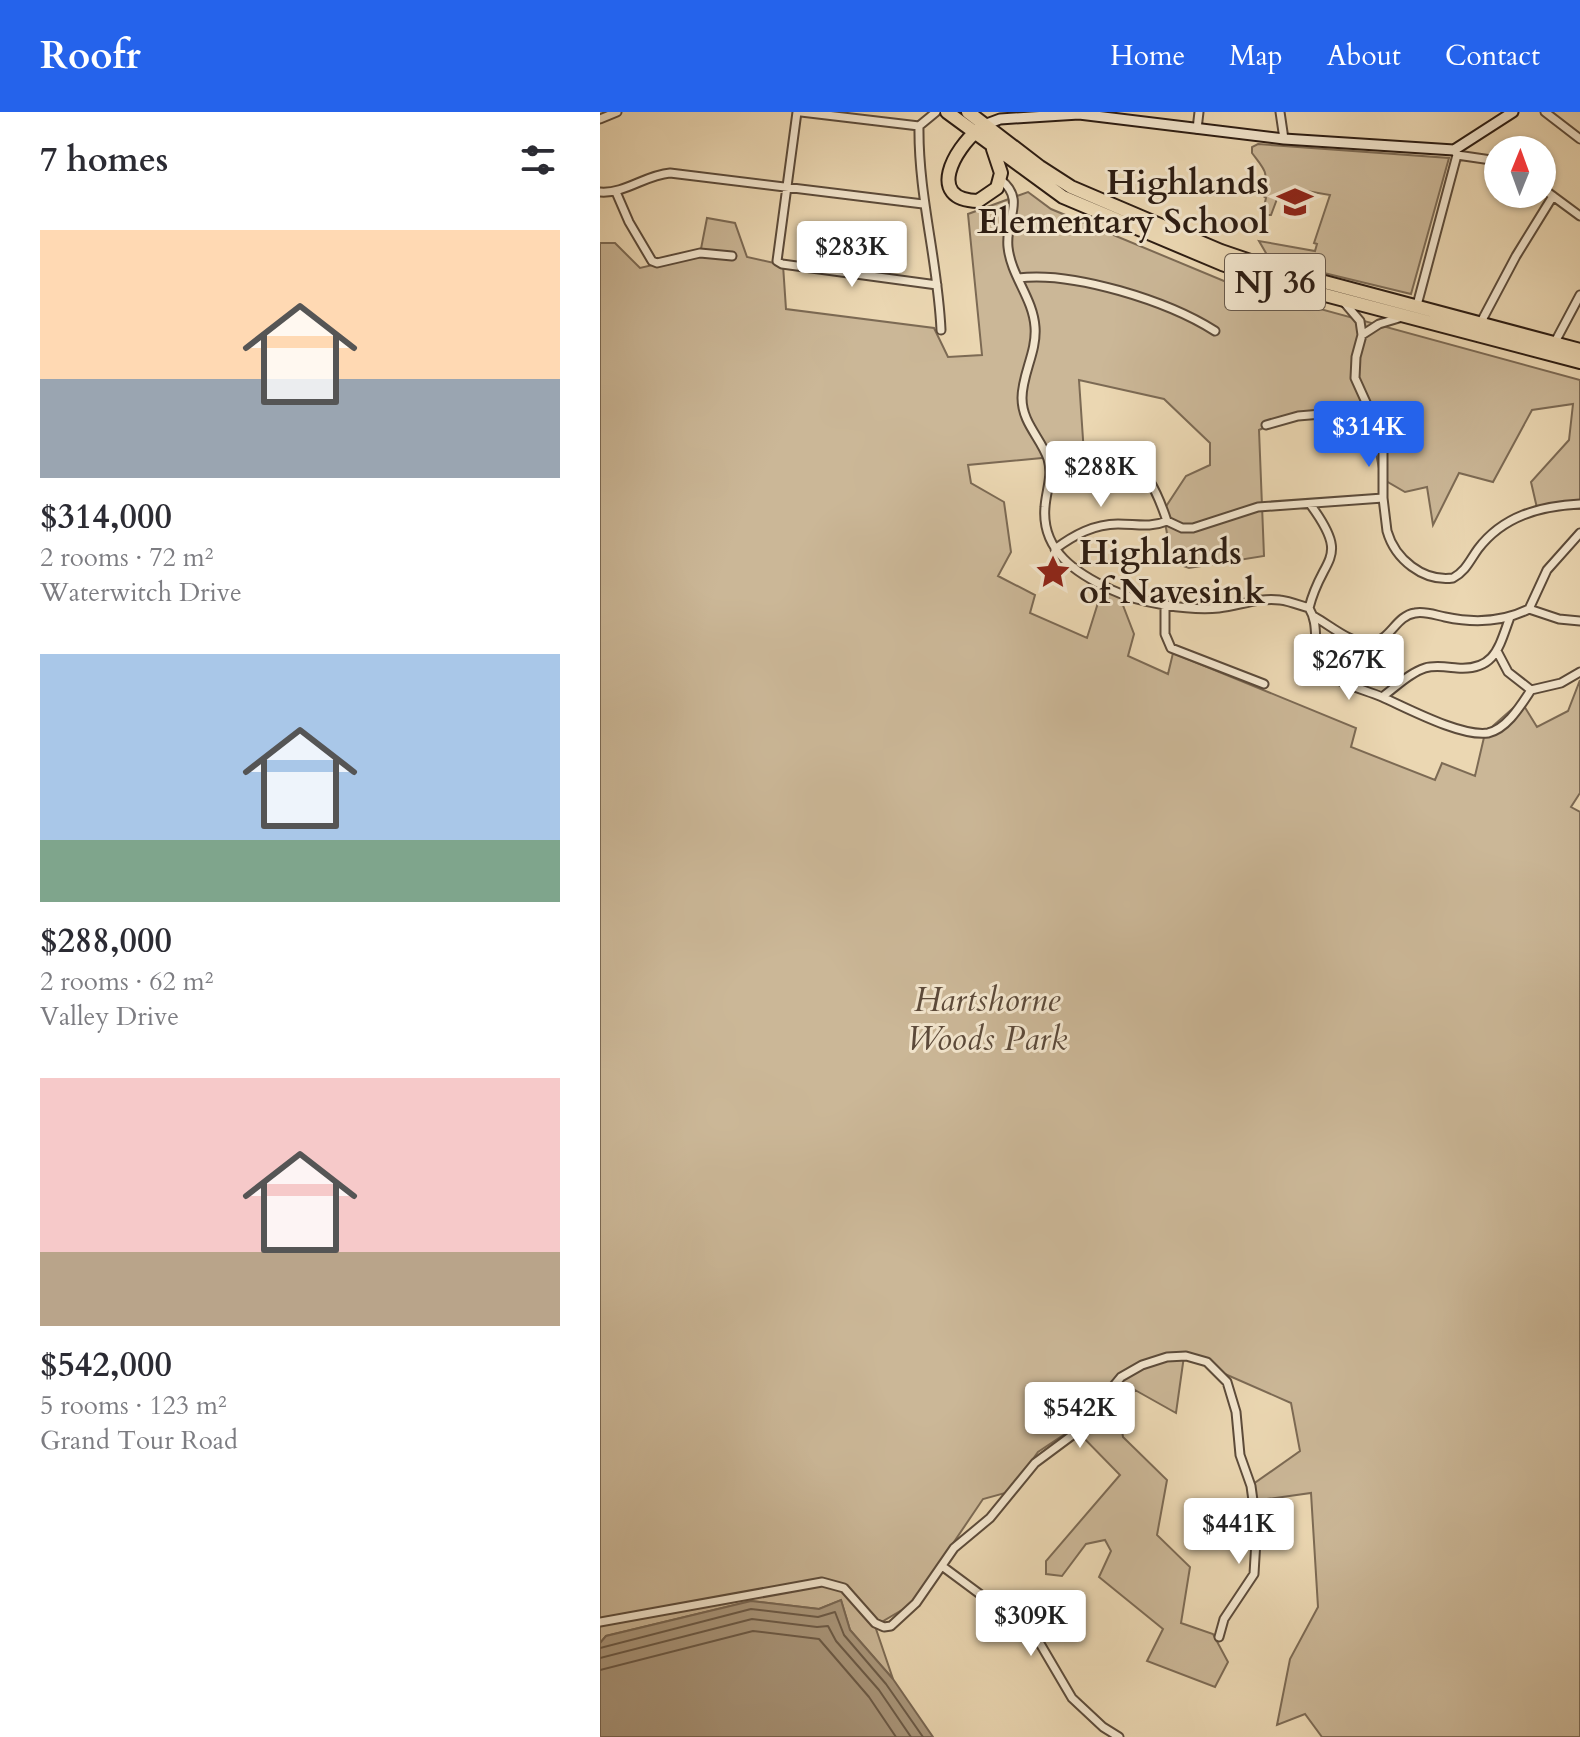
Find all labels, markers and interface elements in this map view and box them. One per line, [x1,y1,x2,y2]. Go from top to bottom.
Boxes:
text: Roofr [40,30,141,82]
text: Home [1110,37,1185,75]
text: Map [1229,37,1283,75]
text: About [1327,37,1401,75]
text: Contact [1445,37,1540,75]
north arrow [1484,136,1556,208]
map controls [1484,136,1556,208]
text: 7 homes [40,137,168,183]
icon: filters [516,138,560,182]
place label: Highlands Elementary School [977,160,1269,245]
school or university icon: Highlands Elementary School [1276,183,1314,221]
pin: $283K [796,221,908,289]
text: $283K [815,229,889,264]
road number: NJ 36 [1225,254,1325,310]
icon: home [228,282,372,426]
pin: $314K [1313,401,1425,469]
text: $314K [1332,409,1406,444]
pin: $288K [1045,441,1157,509]
text: $288K [1064,449,1138,484]
text: $314,000 [40,494,172,540]
place label: Highlands of Navesink [1079,530,1266,615]
text: 2 rooms · 72 m² [40,540,213,575]
place icon: Highlands of Navesink [1034,553,1072,591]
text: Waterwitch Drive [40,575,242,610]
pin: $267K [1293,634,1405,702]
text: $267K [1312,642,1386,677]
icon: home [228,706,372,850]
text: $288,000 [40,918,172,964]
text: 2 rooms · 62 m² [40,964,213,999]
park label: Hartshorne Woods Park [907,977,1068,1062]
text: Valley Drive [40,999,179,1034]
icon: home [228,1130,372,1274]
text: $542,000 [40,1342,172,1388]
pin: $542K [1024,1382,1136,1450]
text: 5 rooms · 123 m² [40,1388,227,1423]
text: $542K [1043,1390,1117,1425]
text: Grand Tour Road [40,1423,238,1458]
pin: $441K [1183,1498,1295,1566]
text: $441K [1202,1506,1276,1541]
pin: $309K [975,1590,1087,1658]
text: $309K [994,1598,1068,1633]

